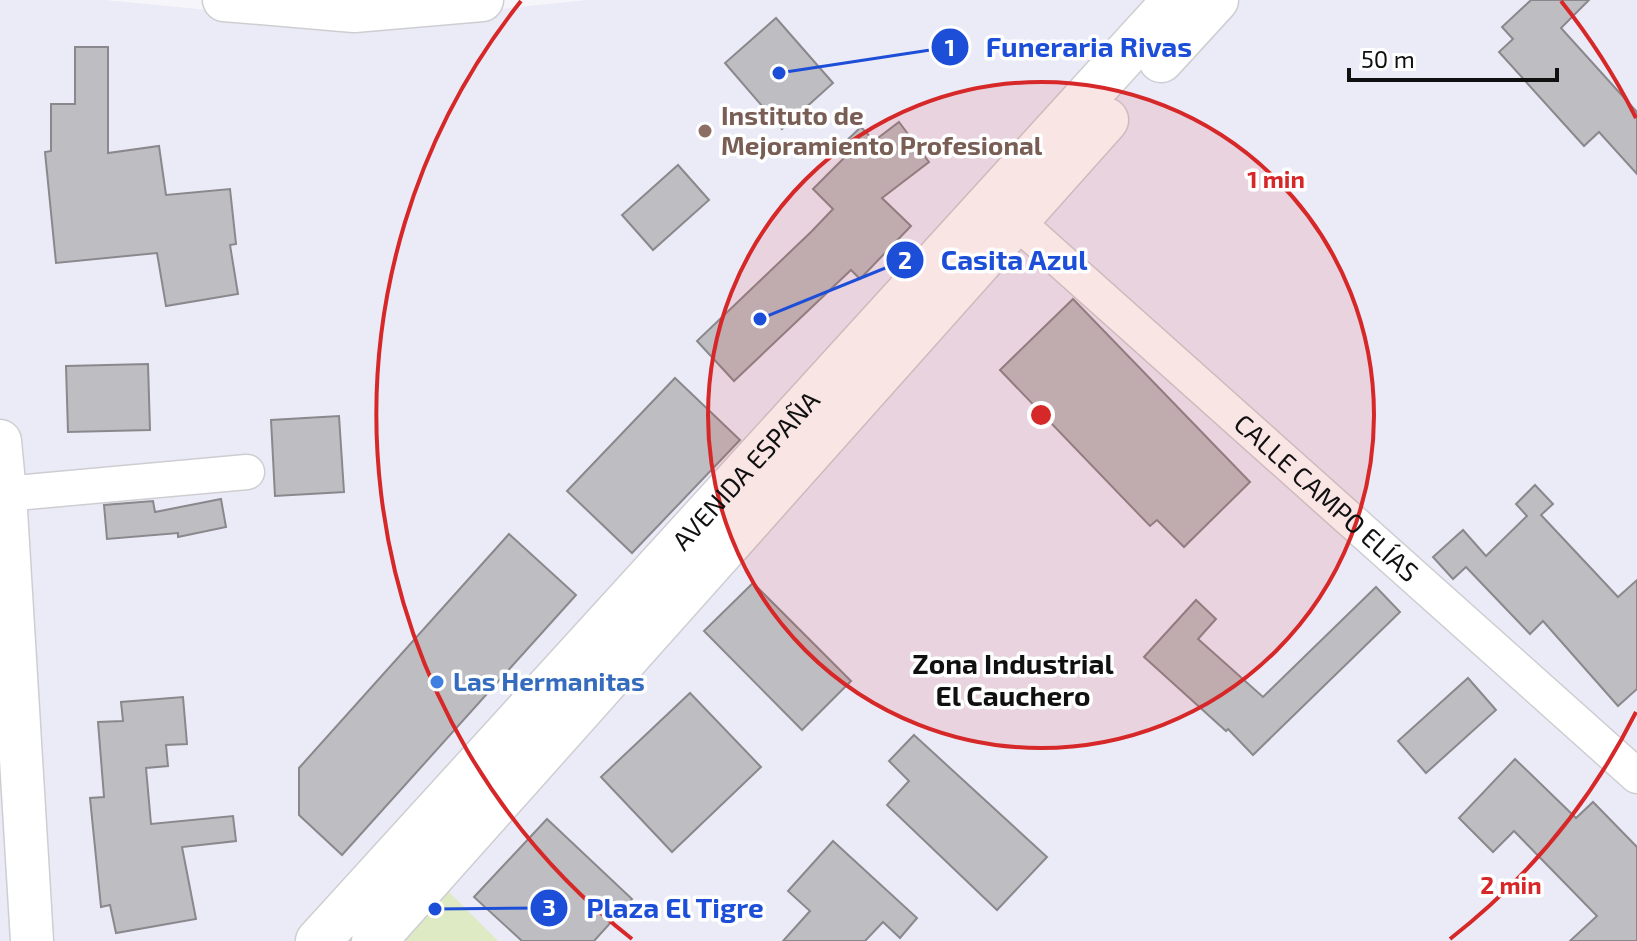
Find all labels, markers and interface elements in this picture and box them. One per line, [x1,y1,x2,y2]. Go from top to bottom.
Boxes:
callout: Funeraria Rivas [930,21,1208,73]
text: Funeraria Rivas [986,29,1192,63]
text: 1 [945,32,955,61]
scale bar [1349,32,1557,82]
text: 50 m [1361,44,1415,73]
place label: Instituto de Mejoramiento Profesional [721,99,1043,160]
marker: Instituto de Mejoramiento Profesional [696,122,714,140]
text: 1 min [1247,164,1305,193]
callout: Casita Azul [885,234,1104,286]
text: Casita Azul [941,242,1088,276]
text: 2 [898,245,912,274]
street label: AVENIDA ESPAÑA [665,384,825,556]
centre of rings [1027,401,1055,429]
street label: CALLE CAMPO ELÍAS [1229,407,1425,587]
district label: Zona Industrial El Cauchero [912,646,1114,712]
place label: Las Hermanitas [453,665,645,696]
marker: Las Hermanitas [428,673,446,691]
text: 2 min [1480,870,1542,899]
callout: Plaza El Tigre [529,882,780,934]
text: Plaza El Tigre [586,890,764,924]
text: 3 [542,892,556,921]

